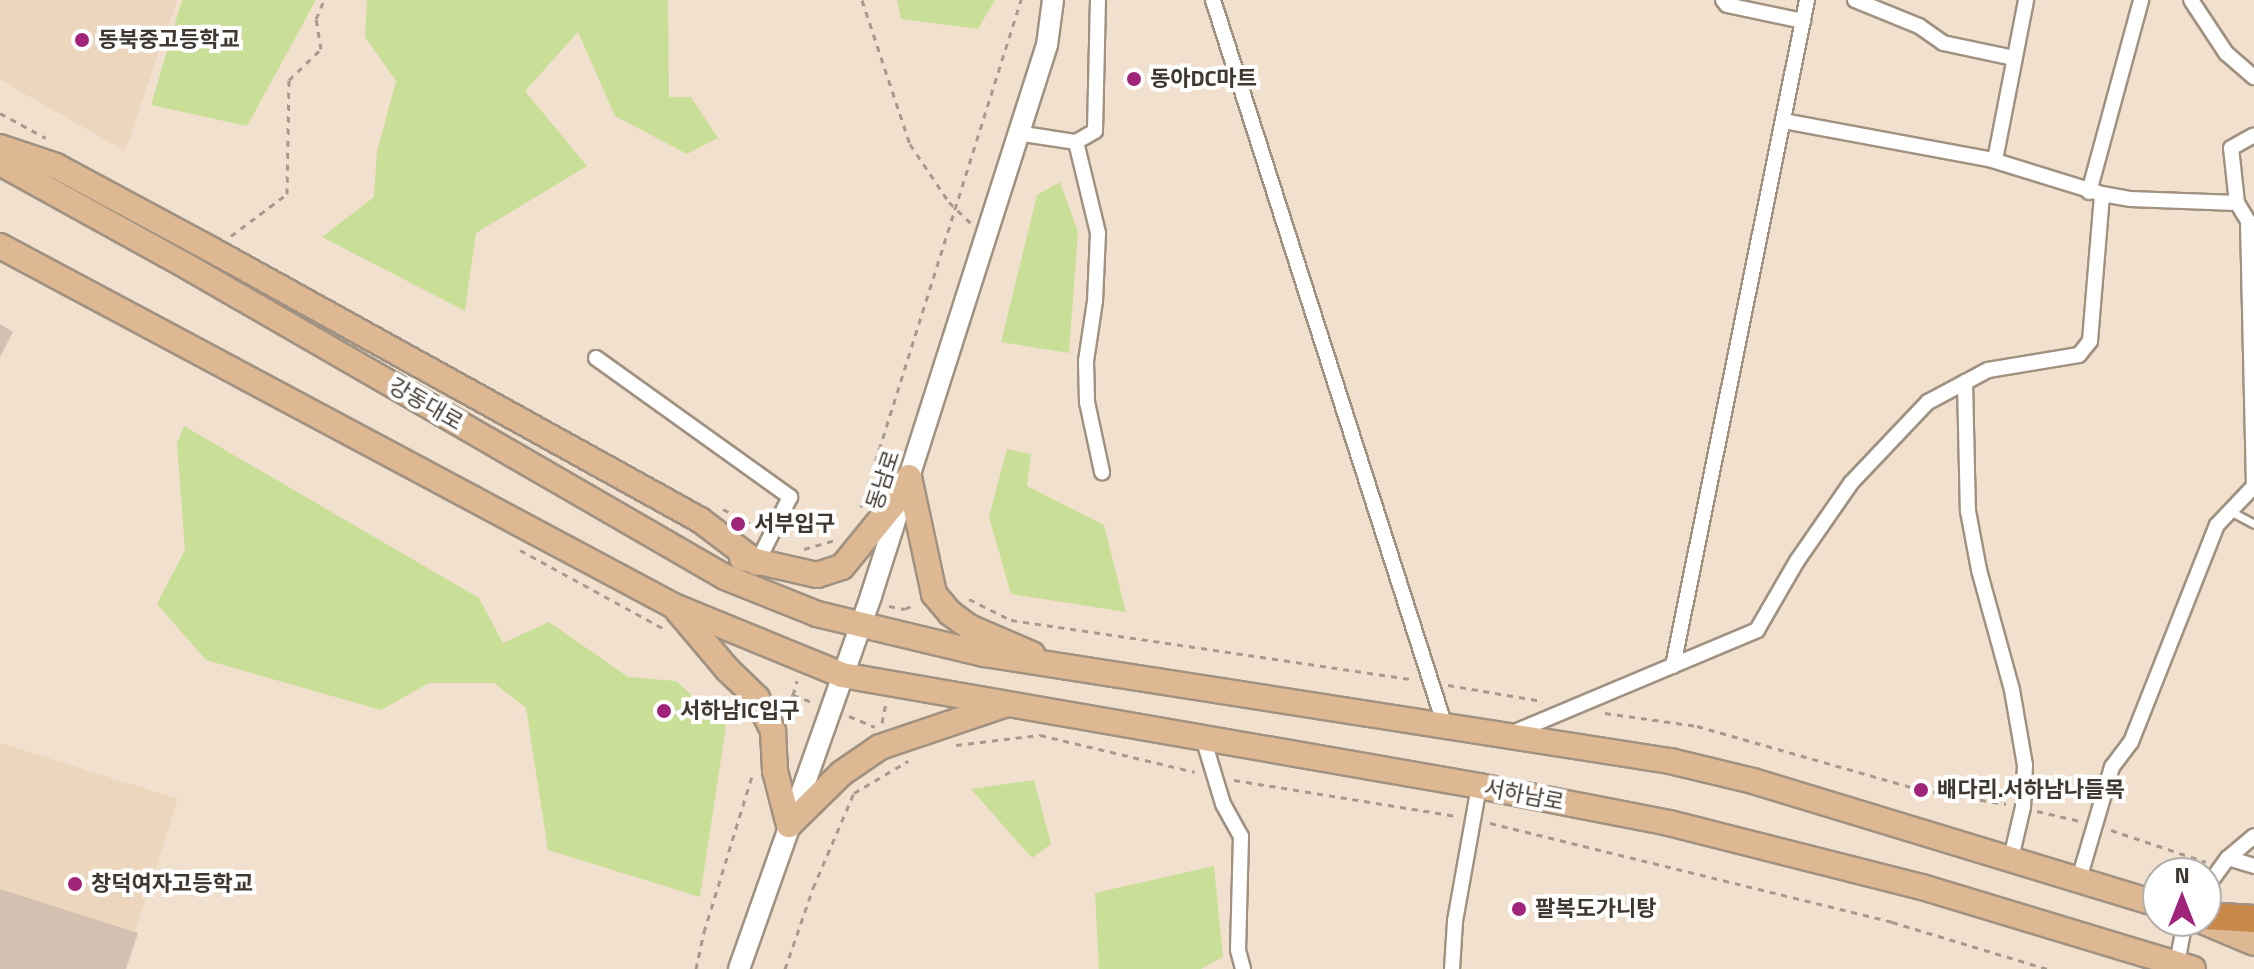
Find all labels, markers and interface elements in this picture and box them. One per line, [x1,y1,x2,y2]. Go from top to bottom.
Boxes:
place label: 동북중고등학교 [98,27,240,53]
marker: 동북중고등학교 [73,31,91,49]
place label: 동아DC마트 [1150,66,1257,92]
marker: 동아DC마트 [1125,70,1143,88]
street label: 강동대로 [384,372,468,436]
street label: 동남로 [861,447,905,513]
place label: 서부입구 [754,511,835,537]
marker: 서부입구 [729,515,747,533]
place label: 서하남IC입구 [680,698,799,724]
marker: 서하남IC입구 [655,702,673,720]
street label: 서하남로 [1482,774,1566,816]
place label: 배다리.서하남나들목 [1937,777,2125,803]
marker: 배다리.서하남나들목 [1912,781,1930,799]
north arrow [2142,857,2222,937]
text: N [2174,858,2190,892]
place label: 창덕여자고등학교 [91,871,253,897]
marker: 창덕여자고등학교 [66,875,84,893]
place label: 팔복도가니탕 [1535,896,1656,922]
marker: 팔복도가니탕 [1510,900,1528,918]

